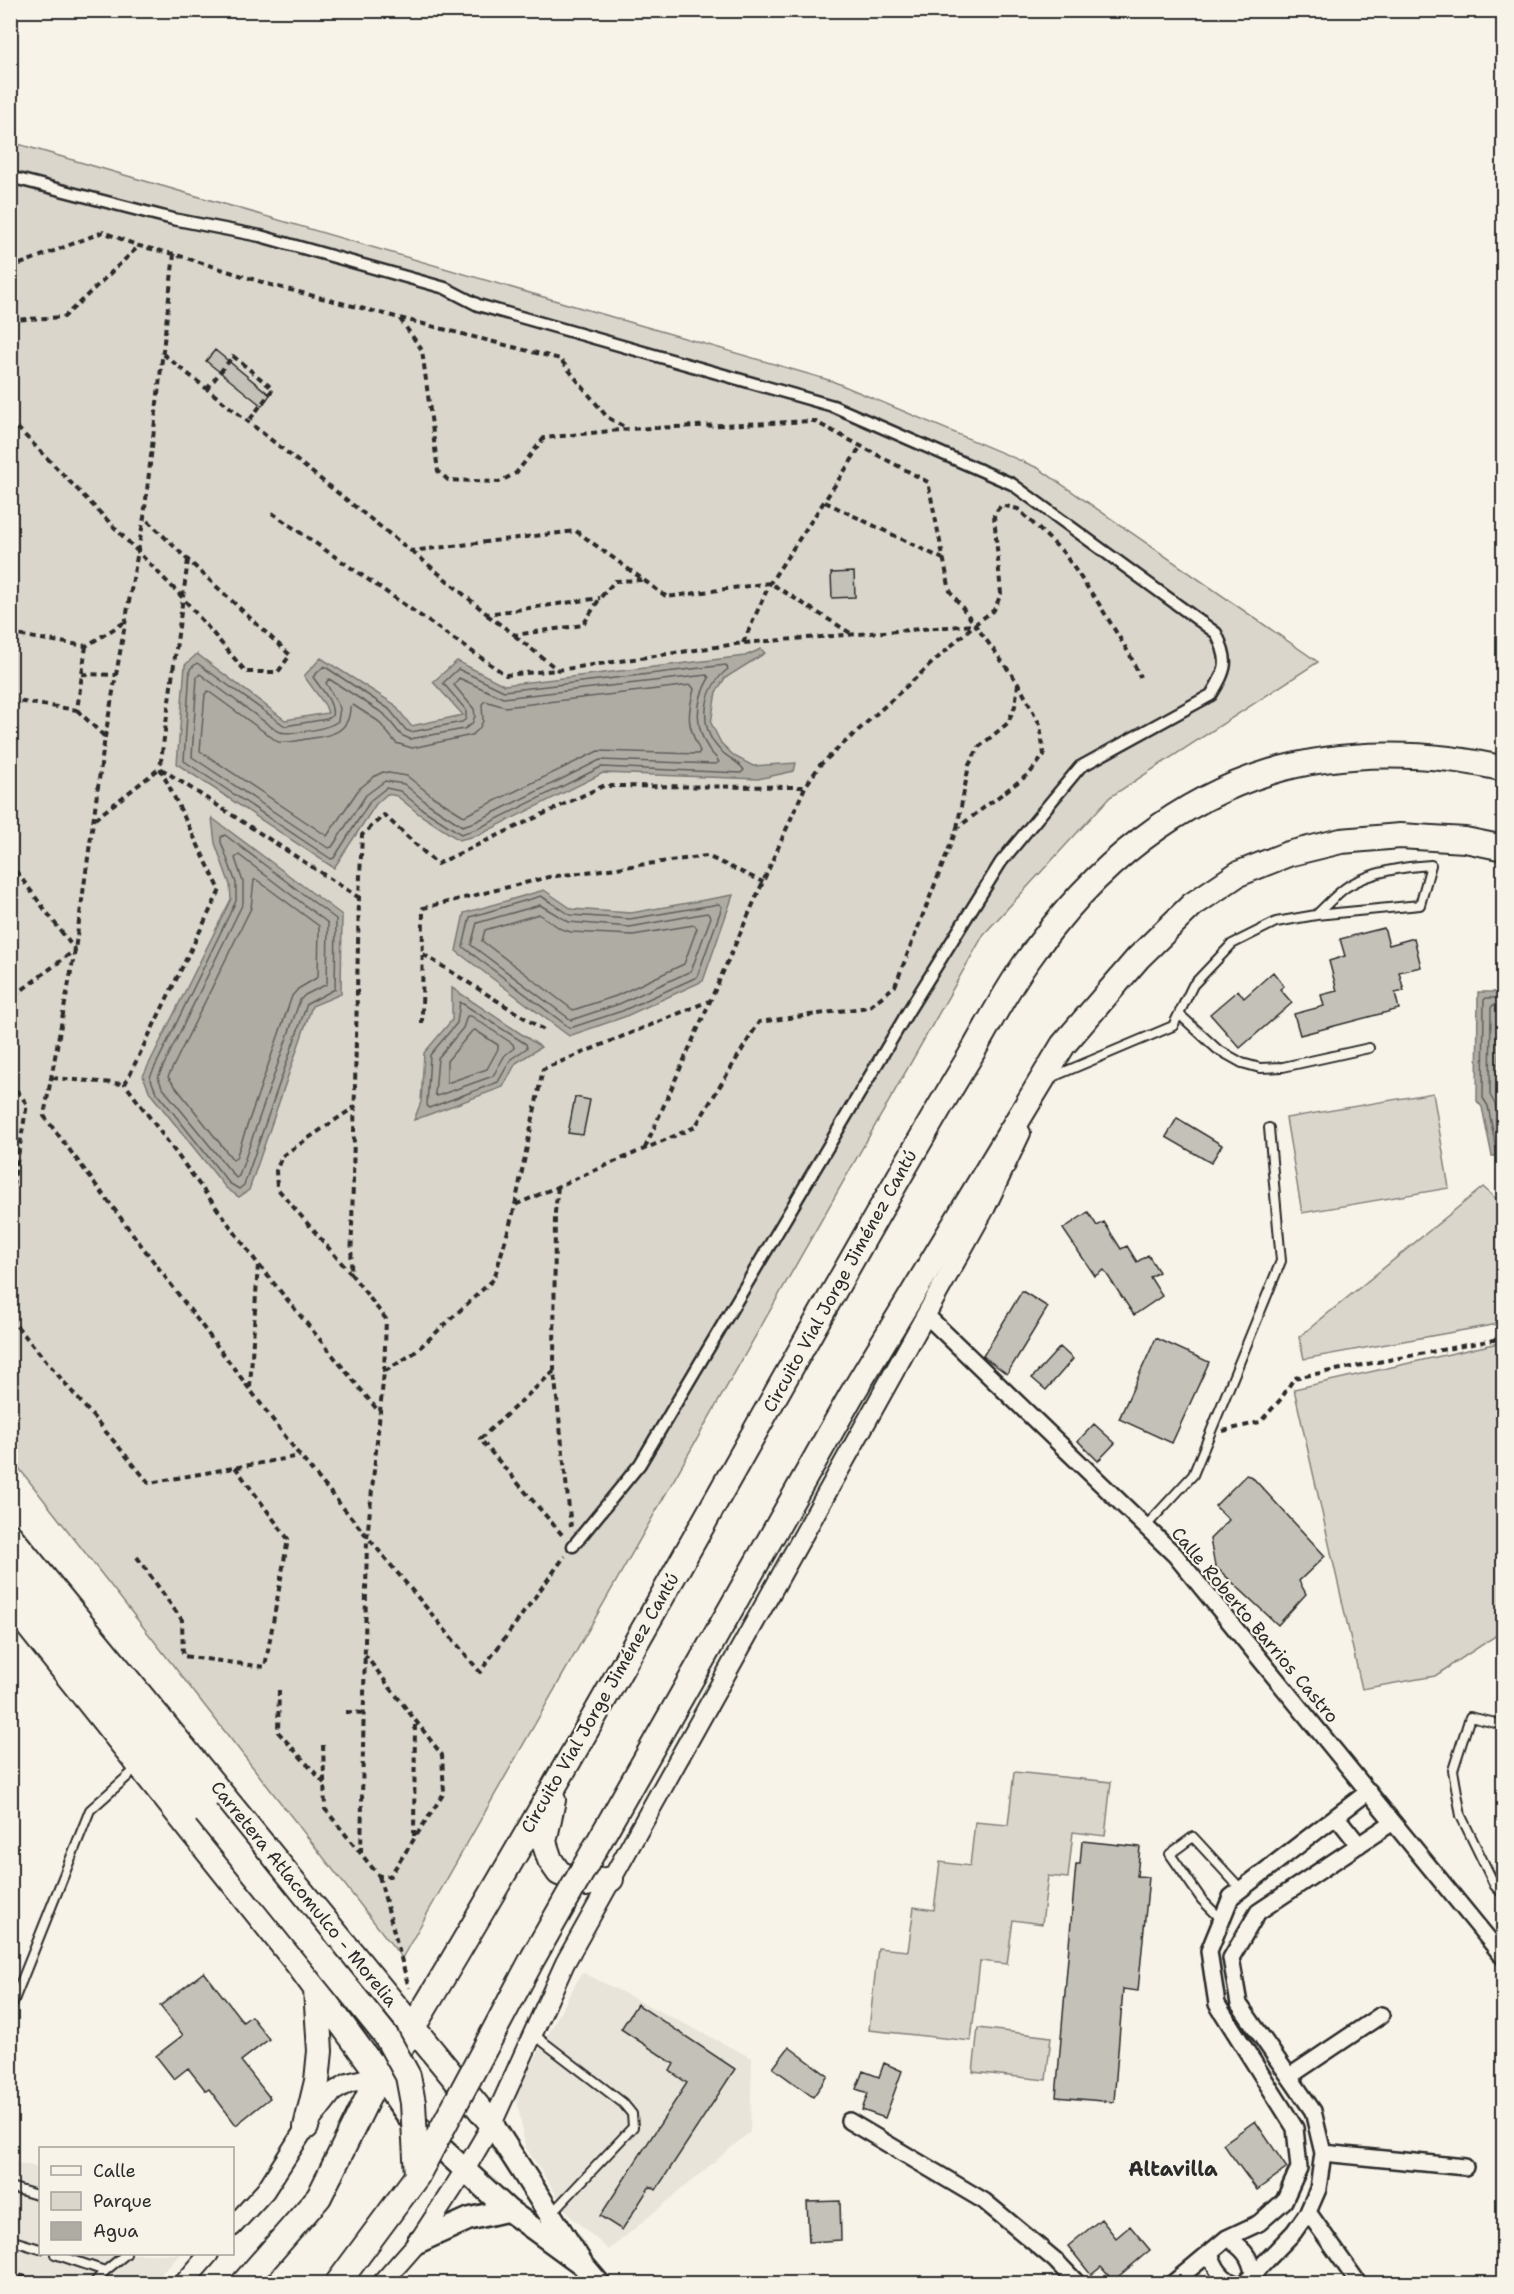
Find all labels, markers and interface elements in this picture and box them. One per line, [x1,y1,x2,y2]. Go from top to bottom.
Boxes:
street label: Circuito Vial Jorge Jiménez Cantú [758,1145,922,1417]
street label: Calle Roberto Barrios Castro [1166,1522,1344,1728]
street label: Circuito Vial Jorge Jiménez Cantú [515,1568,685,1838]
street label: Carretera Atlacomulco - Morelia [205,1776,403,2012]
legend [39,2147,234,2255]
district label: Altavilla [1128,2156,1218,2182]
text: Calle [93,2159,136,2183]
text: Parque [93,2189,152,2213]
text: Agua [93,2219,138,2243]

